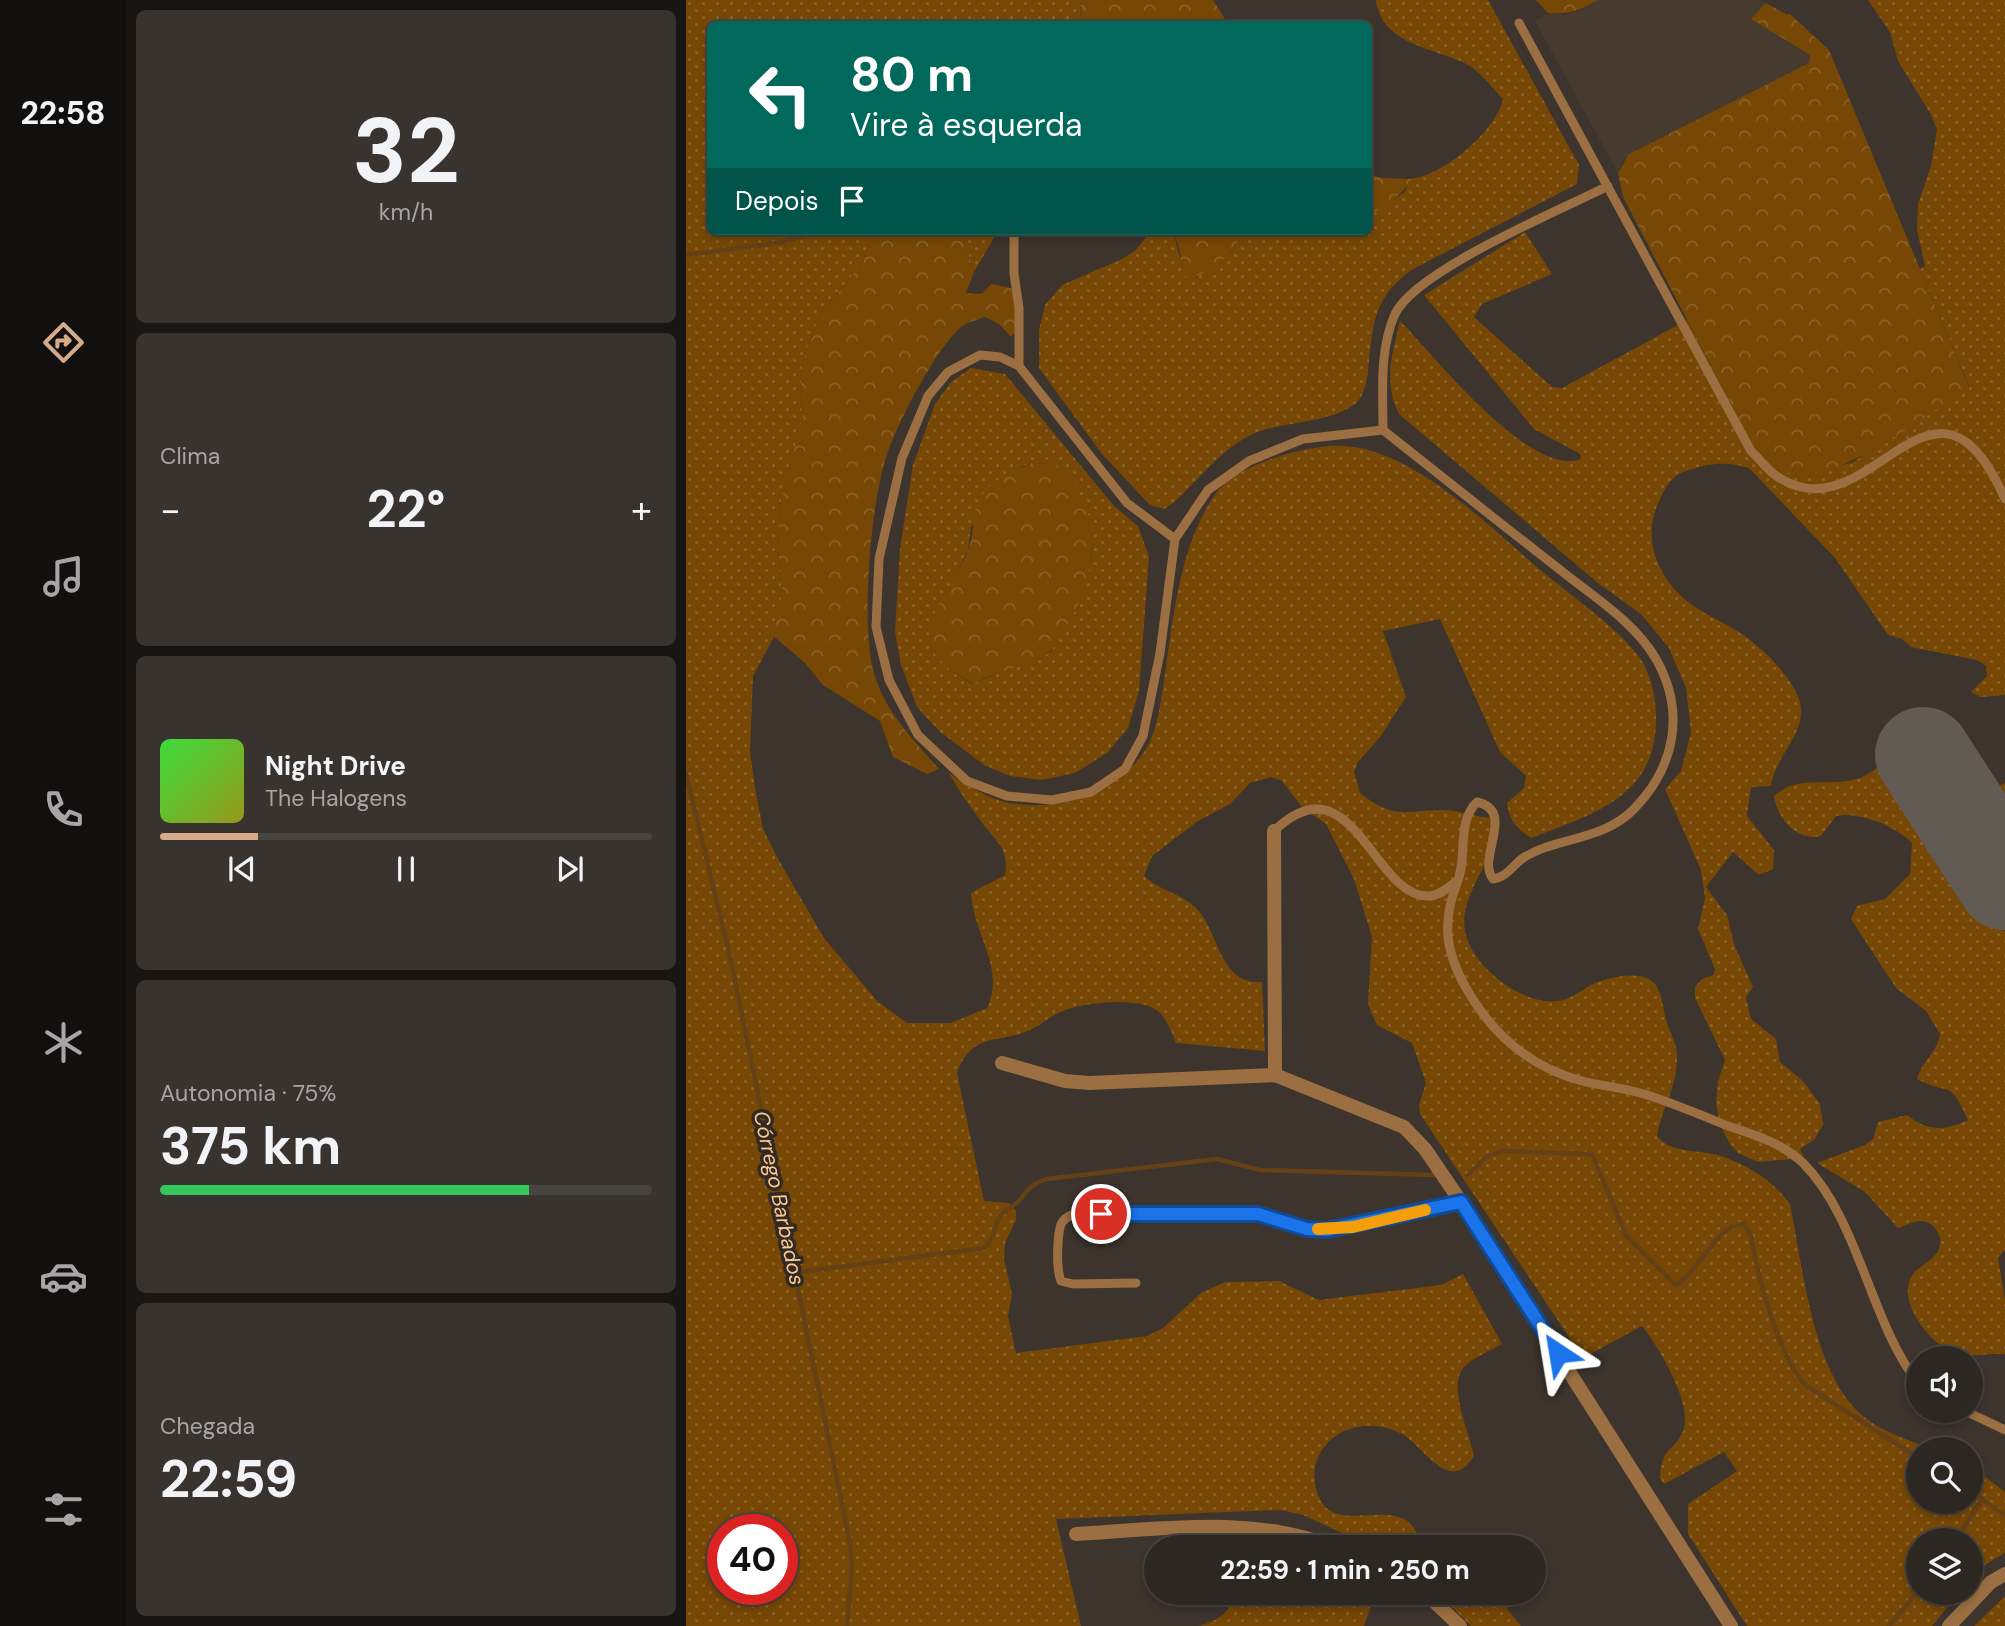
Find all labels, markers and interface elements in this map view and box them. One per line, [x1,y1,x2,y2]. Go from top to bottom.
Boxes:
text: 80 m [850,42,973,106]
icon: left [735,49,826,140]
text: 22:58 [20,92,106,134]
text: 32 [352,92,460,210]
text: Vire à esquerda [850,104,1082,146]
icon: arrive [833,182,871,220]
text: Depois [735,184,819,218]
text: km/h [379,197,433,227]
icon: directions [39,318,88,367]
text: Clima [160,441,220,471]
text: 22° [367,475,445,543]
text: − [160,485,181,535]
text: + [631,485,652,535]
icon: music [39,552,88,601]
text: Night Drive [265,749,406,783]
text: The Halogens [265,783,407,813]
icon: phone [39,785,88,834]
icon: previous [223,850,261,888]
icon: pause [387,850,425,888]
icon: next [551,850,589,888]
icon: climate [39,1018,88,1067]
text: Autonomia · 75% [160,1078,336,1108]
water label: Córrego Barbados [747,1108,811,1288]
text: 375 km [160,1112,341,1180]
pin [1071,1184,1131,1244]
icon: arrive [1082,1195,1120,1233]
icon: car [39,1252,88,1301]
position arrow [1521,1316,1595,1390]
map controls [1906,1346,1983,1605]
button: sound [1906,1346,1983,1423]
text: Chegada [160,1411,255,1441]
button: search [1906,1437,1983,1514]
text: 22:59 [160,1445,297,1513]
icon: filters [39,1485,88,1534]
speed limit sign: 40 [707,1514,798,1605]
button: layers [1906,1528,1983,1605]
text: 22:59 · 1 min · 250 m [1220,1553,1470,1587]

